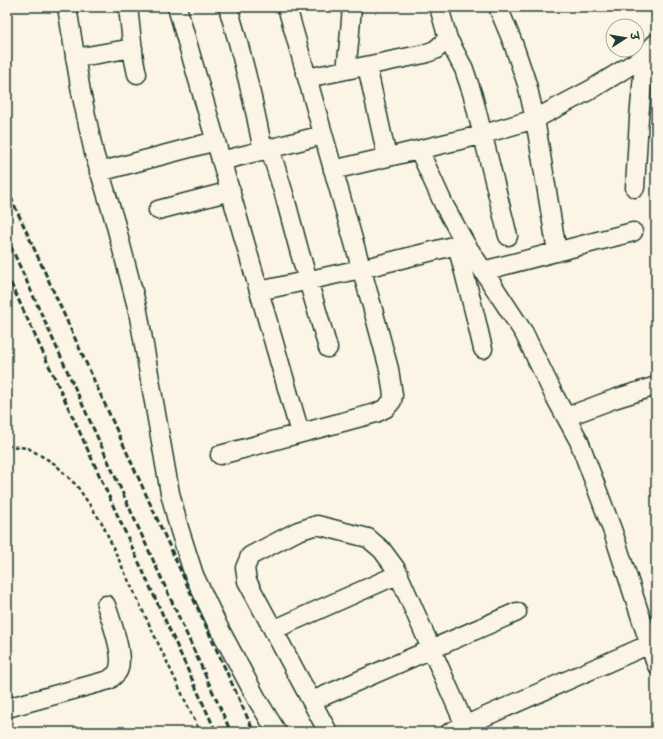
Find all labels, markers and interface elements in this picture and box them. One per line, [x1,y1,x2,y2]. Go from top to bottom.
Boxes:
north arrow [605,18,645,58]
text: उ [627,30,643,43]

